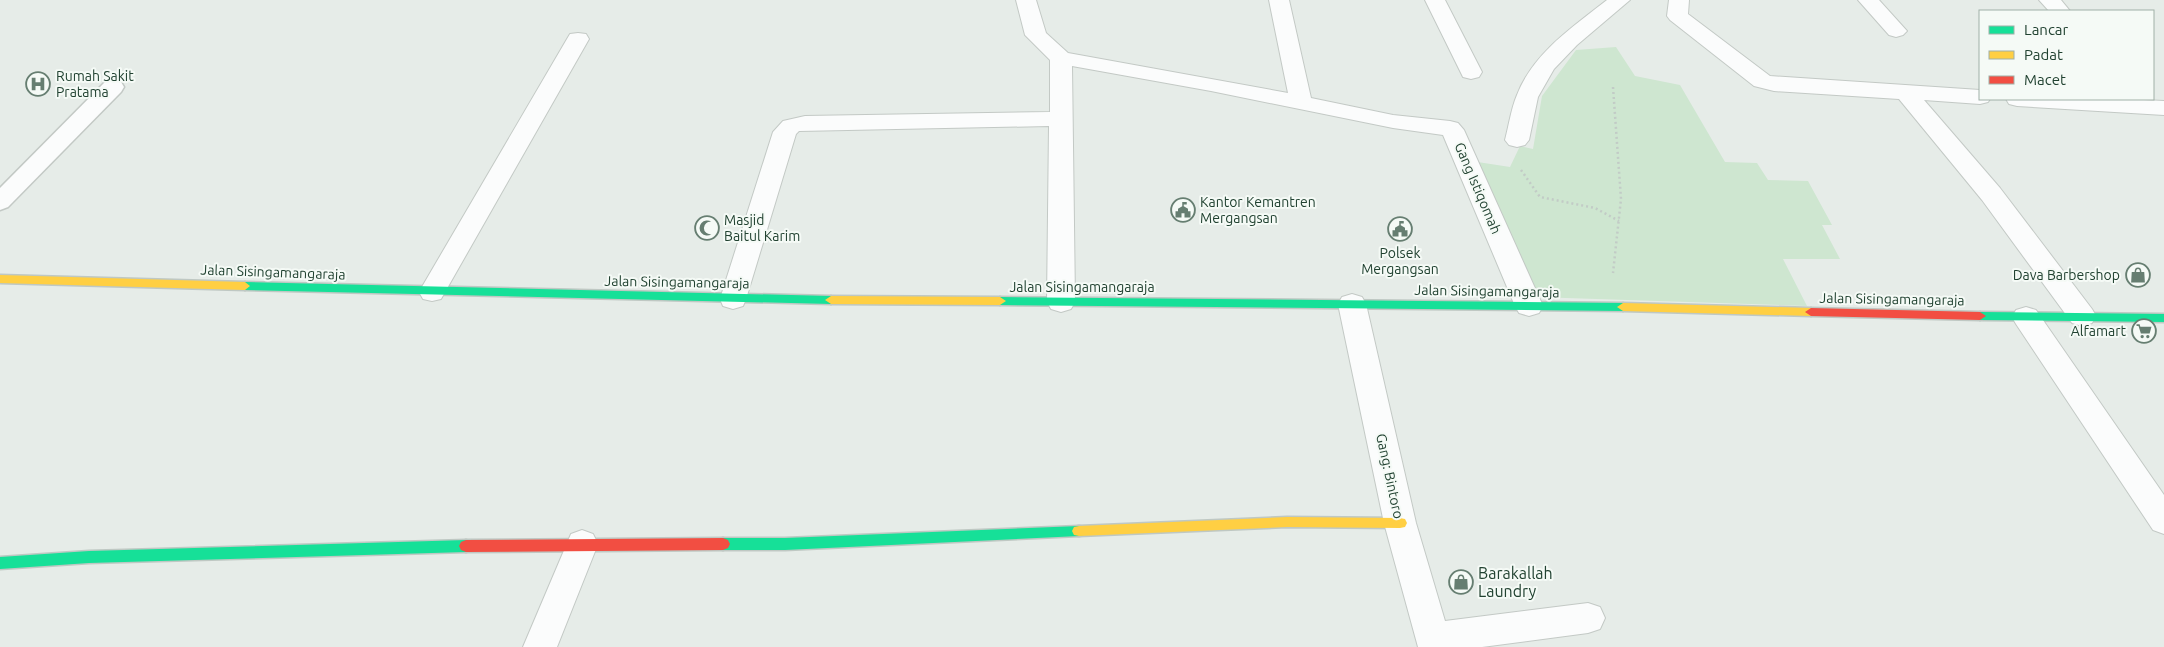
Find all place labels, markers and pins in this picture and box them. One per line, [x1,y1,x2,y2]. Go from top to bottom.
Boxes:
place label: Rumah Sakit Pratama [56,68,134,100]
hospital icon: Rumah Sakit Pratama [25,71,51,97]
place label: Kantor Kemantren Mergangsan [1200,194,1316,226]
public building icon: Kantor Kemantren Mergangsan [1170,197,1196,223]
place label: Masjid Baitul Karim [724,212,800,244]
mosque icon: Masjid Baitul Karim [694,215,720,241]
public building icon: Polsek Mergangsan [1387,216,1413,242]
place label: Polsek Mergangsan [1361,245,1439,277]
shop icon: Dava Barbershop [2125,262,2151,288]
place label: Dava Barbershop [2013,267,2120,283]
supermarket icon: Alfamart [2131,318,2157,344]
place label: Alfamart [2071,323,2126,339]
place label: Barakallah Laundry [1478,564,1553,600]
shop icon: Barakallah Laundry [1448,569,1474,595]

